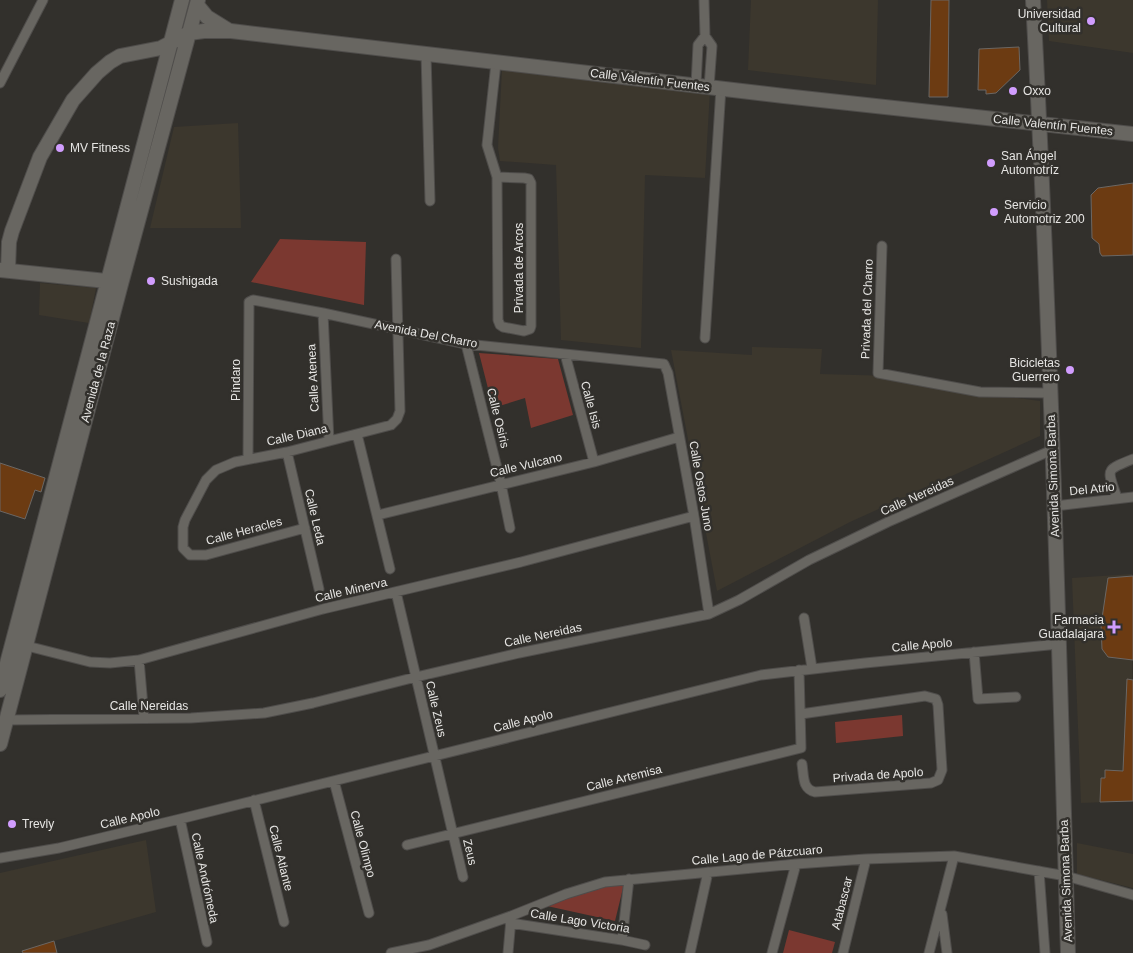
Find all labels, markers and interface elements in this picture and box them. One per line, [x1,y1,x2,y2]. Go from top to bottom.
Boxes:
place label: Universidad Cultural [1018,7,1081,35]
marker: Universidad Cultural [1085,15,1097,27]
street label: Calle Valentín Fuentes [589,66,711,94]
place label: Oxxo [1023,84,1051,98]
marker: Oxxo [1007,85,1019,97]
street label: Calle Valentín Fuentes [992,112,1114,138]
place label: MV Fitness [70,141,130,155]
marker: MV Fitness [54,142,66,154]
place label: San Ángel Automotríz [1001,148,1059,177]
marker: San Ángel Automotríz [985,157,997,169]
place label: Servicio Automotriz 200 [1004,198,1085,226]
marker: Servicio Automotriz 200 [988,206,1000,218]
street label: Privada de Arcos [512,223,526,313]
street label: Privada del Charro [858,258,876,359]
place label: Sushigada [161,274,218,288]
marker: Sushigada [145,275,157,287]
street label: Avenida Del Charro [373,317,479,351]
street label: Avenida de la Raza [78,320,118,424]
street label: Calle Atenea [304,343,322,412]
place label: Bicicletas Guerrero [1009,356,1060,384]
street label: Píndaro [229,359,243,401]
marker: Bicicletas Guerrero [1064,364,1076,376]
street label: Calle Isis [578,380,604,430]
street label: Calle Osiris [484,387,512,449]
street label: Avenida Simona Barba [1044,414,1062,537]
street label: Calle Diana [265,421,329,449]
street label: Calle Ostos Juno [686,440,716,533]
street label: Calle Vulcano [489,450,564,480]
street label: Calle Nereidas [878,474,956,518]
street label: Del Atrio [1069,480,1116,498]
street label: Calle Leda [302,487,328,547]
street label: Calle Heracles [205,514,283,548]
street label: Calle Minerva [314,575,389,605]
place label: Farmacia Guadalajara [1039,613,1104,641]
street label: Calle Nereidas [503,620,583,650]
marker: Farmacia Guadalajara [1108,621,1120,633]
street label: Calle Apolo [891,635,953,655]
street label: Calle Zeus [423,679,449,739]
street label: Calle Nereidas [110,699,188,713]
street label: Calle Apolo [492,707,554,735]
street label: Calle Artemisa [585,762,664,794]
street label: Privada de Apolo [832,765,924,785]
street label: Calle Apolo [99,804,161,832]
street label: Calle Olimpo [347,809,379,879]
place label: Trevly [22,817,54,831]
marker: Trevly [6,818,18,830]
street label: Avenida Simona Barba [1057,819,1075,942]
street label: Calle Atlante [266,824,296,893]
street label: Calle Andrómeda [189,832,221,925]
street label: Zeus [460,837,480,867]
street label: Calle Lago de Pátzcuaro [691,842,823,868]
street label: Atabascar [829,875,855,931]
street label: Calle Lago Victoria [529,906,631,936]

